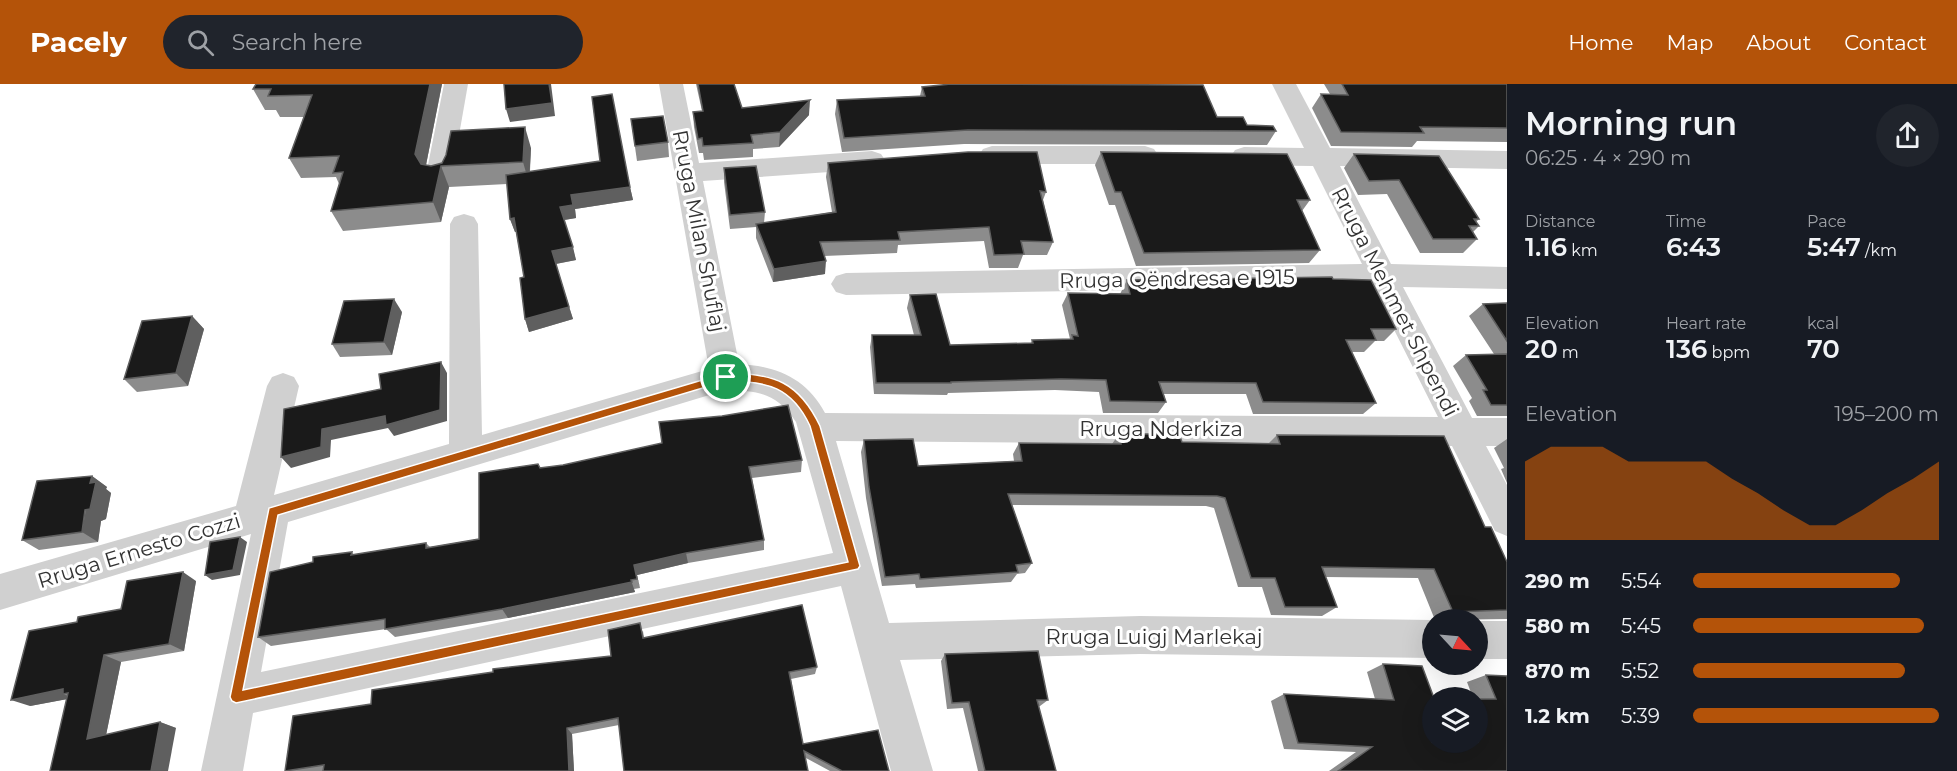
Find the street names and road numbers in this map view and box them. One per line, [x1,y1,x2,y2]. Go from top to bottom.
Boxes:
street label: Rruga Milan Shuflaj [668,128,731,334]
street label: Rruga Mehmet Shpendi [1327,183,1464,421]
street label: Rruga Qëndresa e 1915 [1059,264,1295,293]
street label: Rruga Nderkiza [1079,416,1243,441]
street label: Rruga Ernesto Cozzi [34,508,243,593]
street label: Rruga Luigj Marlekaj [1045,624,1263,649]

